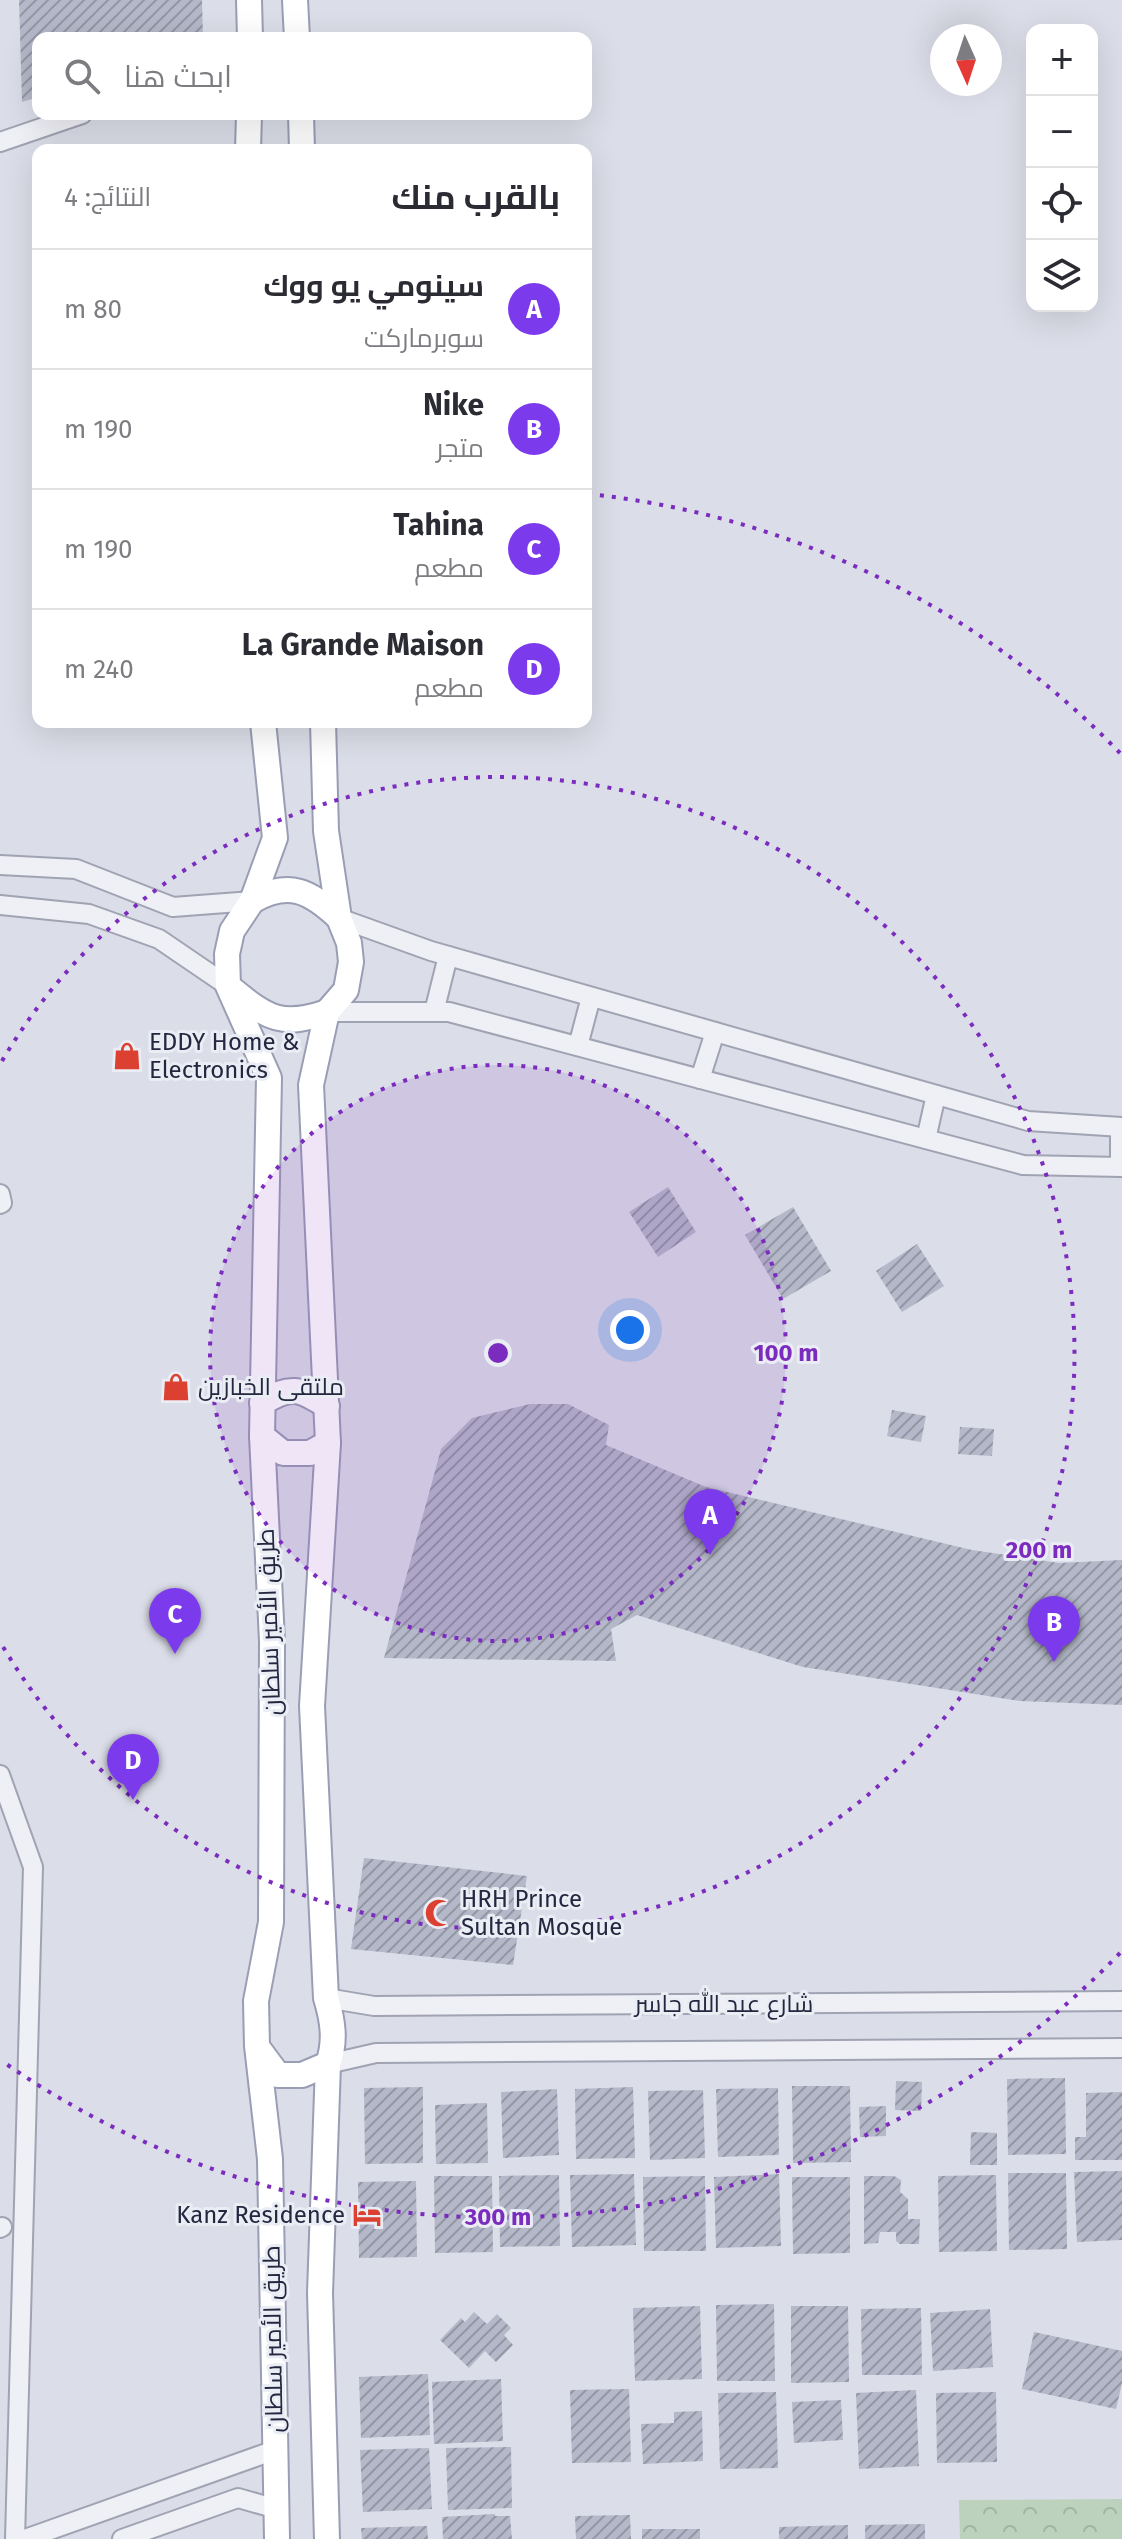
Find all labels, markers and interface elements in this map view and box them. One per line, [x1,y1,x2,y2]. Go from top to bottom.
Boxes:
north arrow [930,24,1002,96]
map controls [1026,24,1098,312]
button: + [1026,24,1098,96]
search box [32,32,592,120]
icon: search [60,54,104,98]
text: ابحث هنا [124,59,232,95]
button: − [1026,96,1098,168]
button: locate [1026,168,1098,240]
text: بالقرب منك [392,177,560,218]
text: النتائج: 4 [64,182,151,213]
button: layers [1026,240,1098,312]
text: سينومي يو ووك [263,268,484,304]
text: 80 m [64,294,122,325]
text: A [526,294,542,325]
text: سوبرماركت [364,323,484,354]
text: Nike [423,387,484,423]
text: 190 m [64,414,133,445]
text: B [526,414,542,445]
text: متجر [436,433,484,464]
text: Tahina [393,507,484,543]
text: 190 m [64,534,133,565]
text: C [527,534,541,565]
text: مطعم [414,553,484,584]
text: La Grande Maison [242,627,484,663]
text: 240 m [64,654,134,685]
text: D [526,654,542,685]
text: مطعم [414,673,484,704]
place label: EDDY Home & Electronics [149,1028,299,1084]
shop icon: EDDY Home & Electronics [112,1041,142,1071]
your location [610,1310,650,1350]
centre of rings [484,1339,512,1367]
text: 100 m [753,1339,819,1367]
shop icon: ملتقى الخبازين [161,1372,191,1402]
place label: ملتقى الخبازين [198,1373,344,1401]
pin: A [684,1489,736,1555]
street label: طريق الأمير سلطان [252,1528,287,1716]
text: 200 m [1006,1536,1072,1564]
pin: C [149,1588,201,1654]
pin: B [1028,1596,1080,1662]
pin: D [107,1734,159,1800]
place label: HRH Prince Sultan Mosque [461,1885,622,1941]
mosque icon: HRH Prince Sultan Mosque [424,1898,454,1928]
street label: شارع عبد الله جاسر [633,1988,813,2020]
hotel icon: Kanz Residence [352,2200,382,2230]
place label: Kanz Residence [176,2201,345,2229]
text: 300 m [464,2203,531,2231]
street label: طريق الأمير سلطان [257,2245,290,2433]

